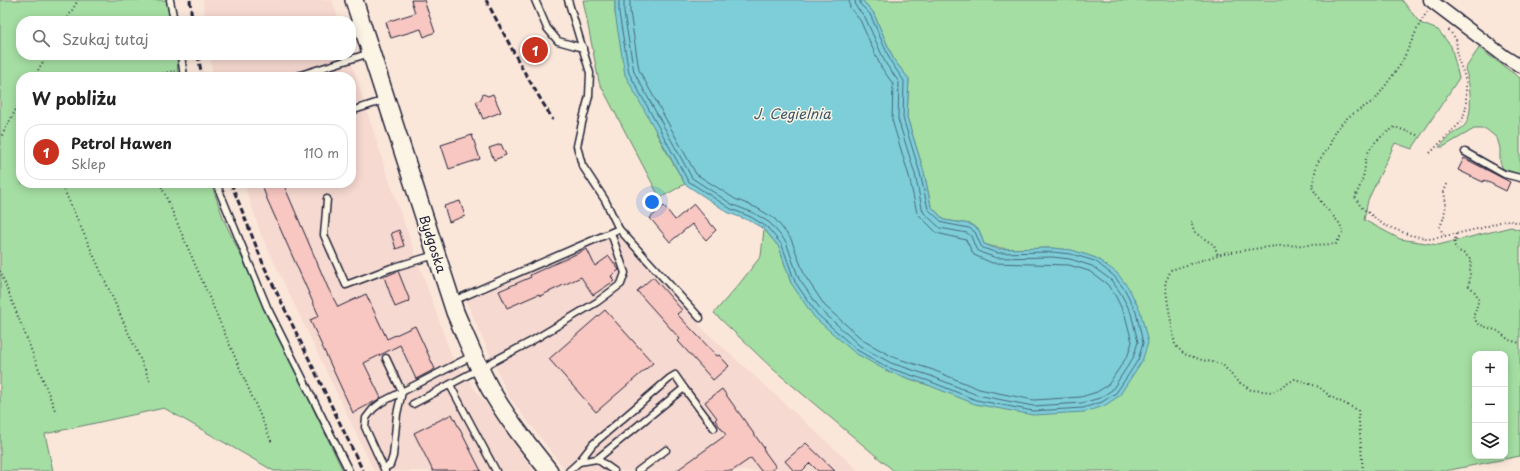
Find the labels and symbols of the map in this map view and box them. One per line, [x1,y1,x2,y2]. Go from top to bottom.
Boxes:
pin: 1 [522,35,548,65]
water label: J. Cegielnia [753,103,831,124]
your location [642,192,662,212]
street label: Bydgoska [415,213,452,276]

